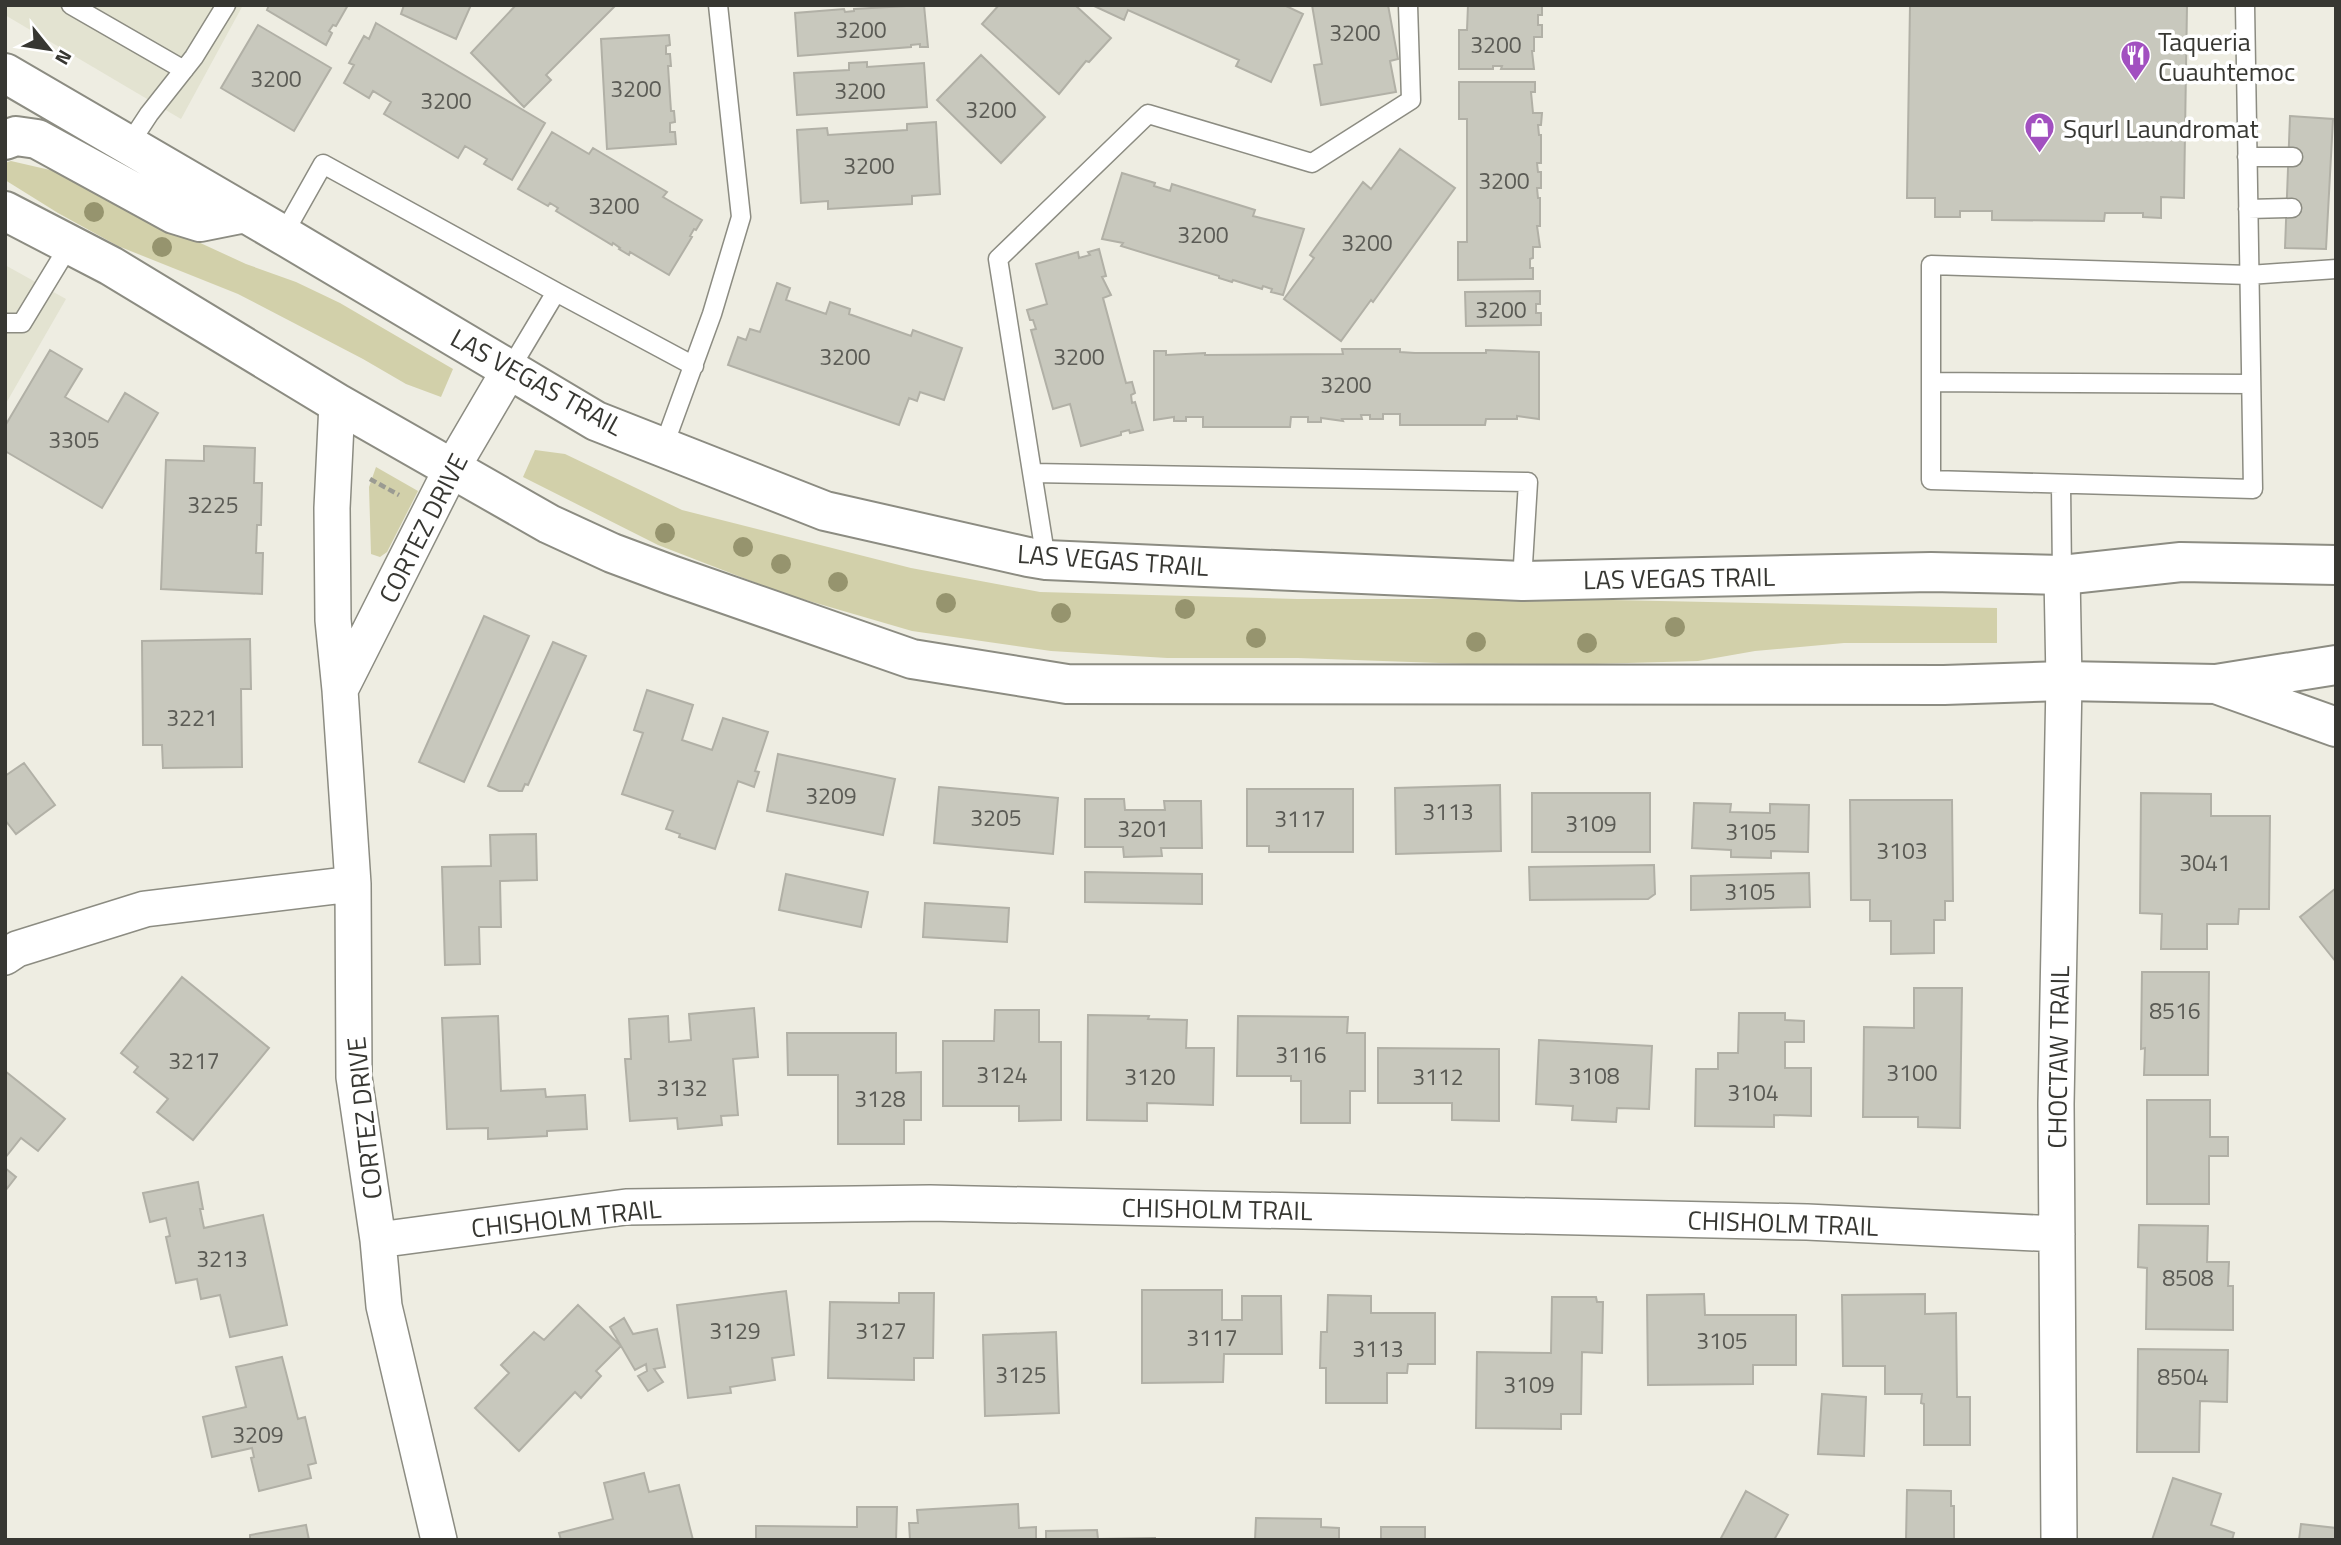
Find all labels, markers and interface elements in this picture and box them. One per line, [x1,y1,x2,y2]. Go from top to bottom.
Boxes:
house number: 3200 [835,12,887,47]
north arrow [14,14,84,84]
house number: 3200 [1329,15,1381,50]
place label: Taqueria Cuauhtemoc [2158,22,2295,91]
house number: 3200 [1470,27,1522,62]
restaurant icon: Taqueria Cuauhtemoc [2118,39,2152,83]
text: N [48,45,80,71]
house number: 3200 [250,61,302,96]
house number: 3200 [610,71,662,106]
house number: 3200 [834,73,886,108]
house number: 3200 [420,83,472,118]
house number: 3200 [965,92,1017,127]
place label: Squrl Laundromat [2063,109,2259,148]
shop icon: Squrl Laundromat [2023,111,2057,155]
house number: 3200 [843,148,895,183]
house number: 3200 [1478,163,1530,198]
house number: 3200 [588,188,640,223]
house number: 3200 [1177,217,1229,252]
house number: 3200 [1341,225,1393,260]
house number: 3200 [1475,292,1527,327]
street label: LAS VEGAS TRAIL [444,318,631,446]
house number: 3200 [819,339,871,374]
house number: 3200 [1053,339,1105,374]
house number: 3200 [1320,367,1372,402]
house number: 3305 [48,422,100,457]
street label: CORTEZ DRIVE [369,446,477,610]
house number: 3225 [187,487,239,522]
street label: LAS VEGAS TRAIL [1016,534,1211,586]
street label: LAS VEGAS TRAIL [1583,557,1776,599]
house number: 3221 [166,700,218,735]
house number: 3209 [805,778,857,813]
house number: 3113 [1422,794,1474,829]
house number: 3205 [970,800,1022,835]
house number: 3117 [1274,801,1326,836]
house number: 3109 [1565,806,1617,841]
house number: 3201 [1117,811,1169,846]
house number: 3105 [1725,814,1777,849]
house number: 3103 [1876,833,1928,868]
house number: 3041 [2179,845,2231,880]
house number: 3105 [1724,874,1776,909]
street label: CHOCTAW TRAIL [2037,965,2079,1149]
house number: 8516 [2149,993,2201,1028]
street label: CORTEZ DRIVE [336,1035,392,1201]
house number: 3116 [1275,1037,1327,1072]
house number: 3217 [168,1043,220,1078]
house number: 3100 [1886,1055,1938,1090]
house number: 3124 [976,1057,1028,1092]
house number: 3108 [1568,1058,1620,1093]
house number: 3120 [1124,1059,1176,1094]
house number: 3112 [1412,1059,1464,1094]
house number: 3132 [656,1070,708,1105]
house number: 3104 [1727,1075,1779,1110]
house number: 3128 [854,1081,906,1116]
street label: CHISHOLM TRAIL [1121,1188,1313,1230]
street label: CHISHOLM TRAIL [469,1189,663,1247]
street label: CHISHOLM TRAIL [1687,1200,1880,1246]
house number: 3213 [196,1241,248,1276]
house number: 8508 [2162,1260,2214,1295]
house number: 3129 [709,1313,761,1348]
house number: 3127 [855,1313,907,1348]
house number: 3117 [1186,1320,1238,1355]
house number: 3105 [1696,1323,1748,1358]
house number: 3113 [1352,1331,1404,1366]
house number: 3125 [995,1357,1047,1392]
house number: 8504 [2157,1359,2209,1394]
house number: 3109 [1503,1367,1555,1402]
house number: 3209 [232,1417,284,1452]

